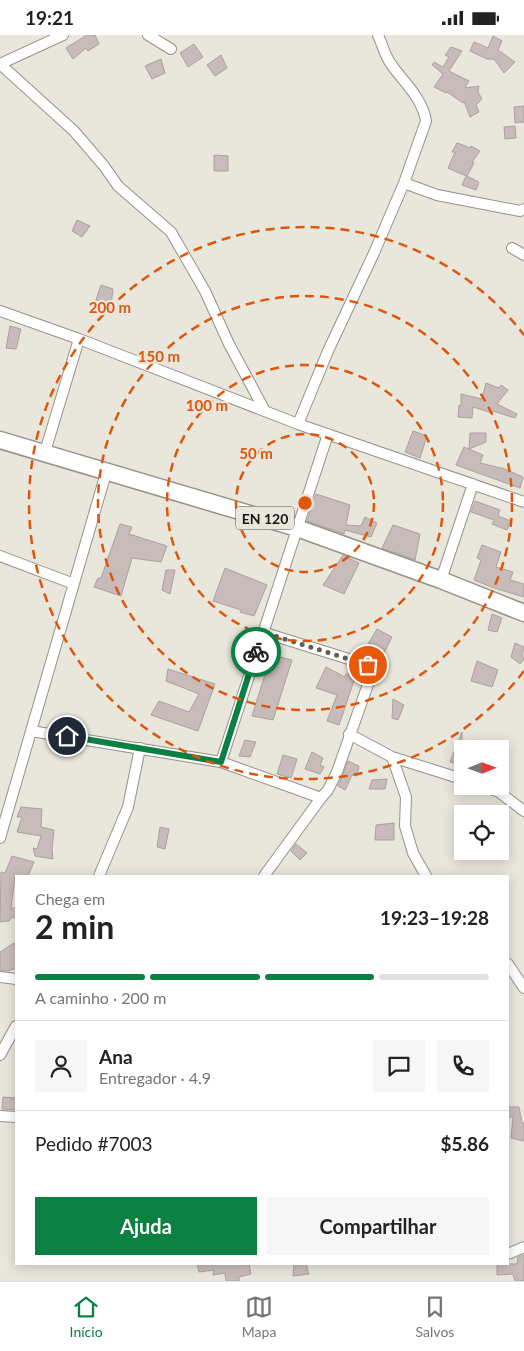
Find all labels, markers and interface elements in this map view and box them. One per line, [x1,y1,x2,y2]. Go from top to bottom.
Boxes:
text: 19:21 [25,6,74,29]
text: 200 m [89,298,131,316]
text: 150 m [138,347,180,365]
text: 100 m [186,396,228,414]
text: 50 m [239,444,273,462]
centre of rings [296,494,314,512]
road number: EN 120 [236,507,294,529]
courier [231,627,281,677]
icon: bike [242,638,270,666]
pin [347,644,389,686]
icon: bag [354,651,382,679]
pin [46,715,88,757]
icon: home [53,722,81,750]
north arrow [454,740,509,795]
map controls [454,740,509,860]
button: locate [454,805,509,860]
text: Chega em [35,889,105,908]
text: 19:23–19:28 [380,906,489,929]
text: 2 min [35,907,114,946]
text: A caminho · 200 m [35,988,166,1007]
button: person [35,1040,87,1092]
button: chat [373,1040,425,1092]
button: phone [437,1040,489,1092]
text: Ana [99,1045,133,1068]
text: Entregador · 4.9 [99,1068,211,1087]
text: Pedido #7003 [35,1132,153,1155]
text: $5.86 [440,1132,489,1155]
button: Ajuda [35,1197,257,1255]
button: Compartilhar [267,1197,489,1255]
tab: Início [70,1293,103,1340]
tab: Mapa [242,1293,276,1340]
tab: Salvos [416,1293,454,1340]

